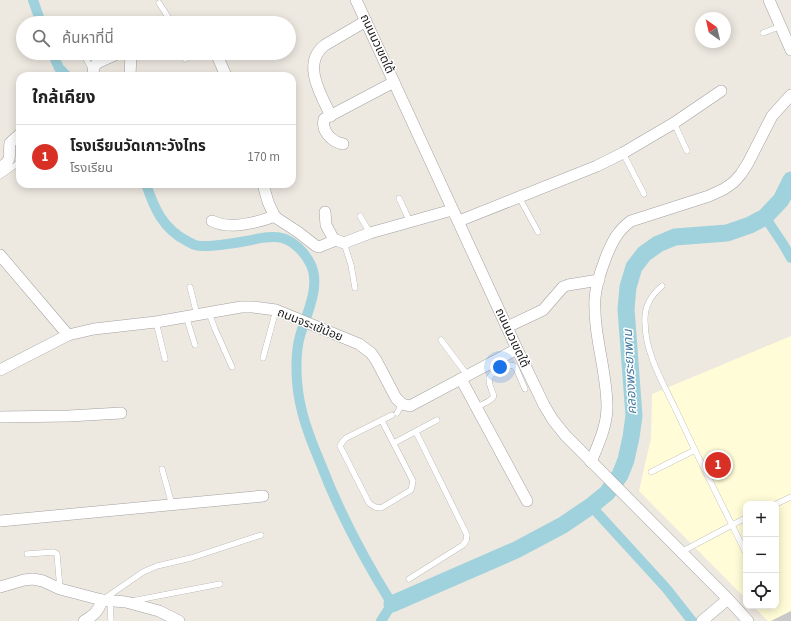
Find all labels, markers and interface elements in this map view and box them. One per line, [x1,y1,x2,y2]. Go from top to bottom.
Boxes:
street label: ถนนนวเขตใต้ [356,12,398,76]
north arrow [695,12,731,48]
search box [16,16,296,60]
icon: search [30,27,52,49]
text: ค้นหาที่นี่ [62,28,114,49]
text: ใกล้เคียง [32,86,95,110]
text: โรงเรียนวัดเกาะวังไทร [70,136,206,157]
text: 1 [42,148,48,166]
text: 170 m [247,148,280,166]
text: โรงเรียน [70,159,113,177]
street label: ถนนจระเข้น้อย [275,304,345,346]
street label: ถนนนวเขตใต้ [491,306,533,370]
water label: คลองพระยาพาน [619,328,641,415]
your location [490,357,510,377]
pin: 1 [705,450,731,480]
map controls [743,501,779,609]
button: + [743,501,779,537]
button: − [743,537,779,573]
button: locate [743,573,779,609]

